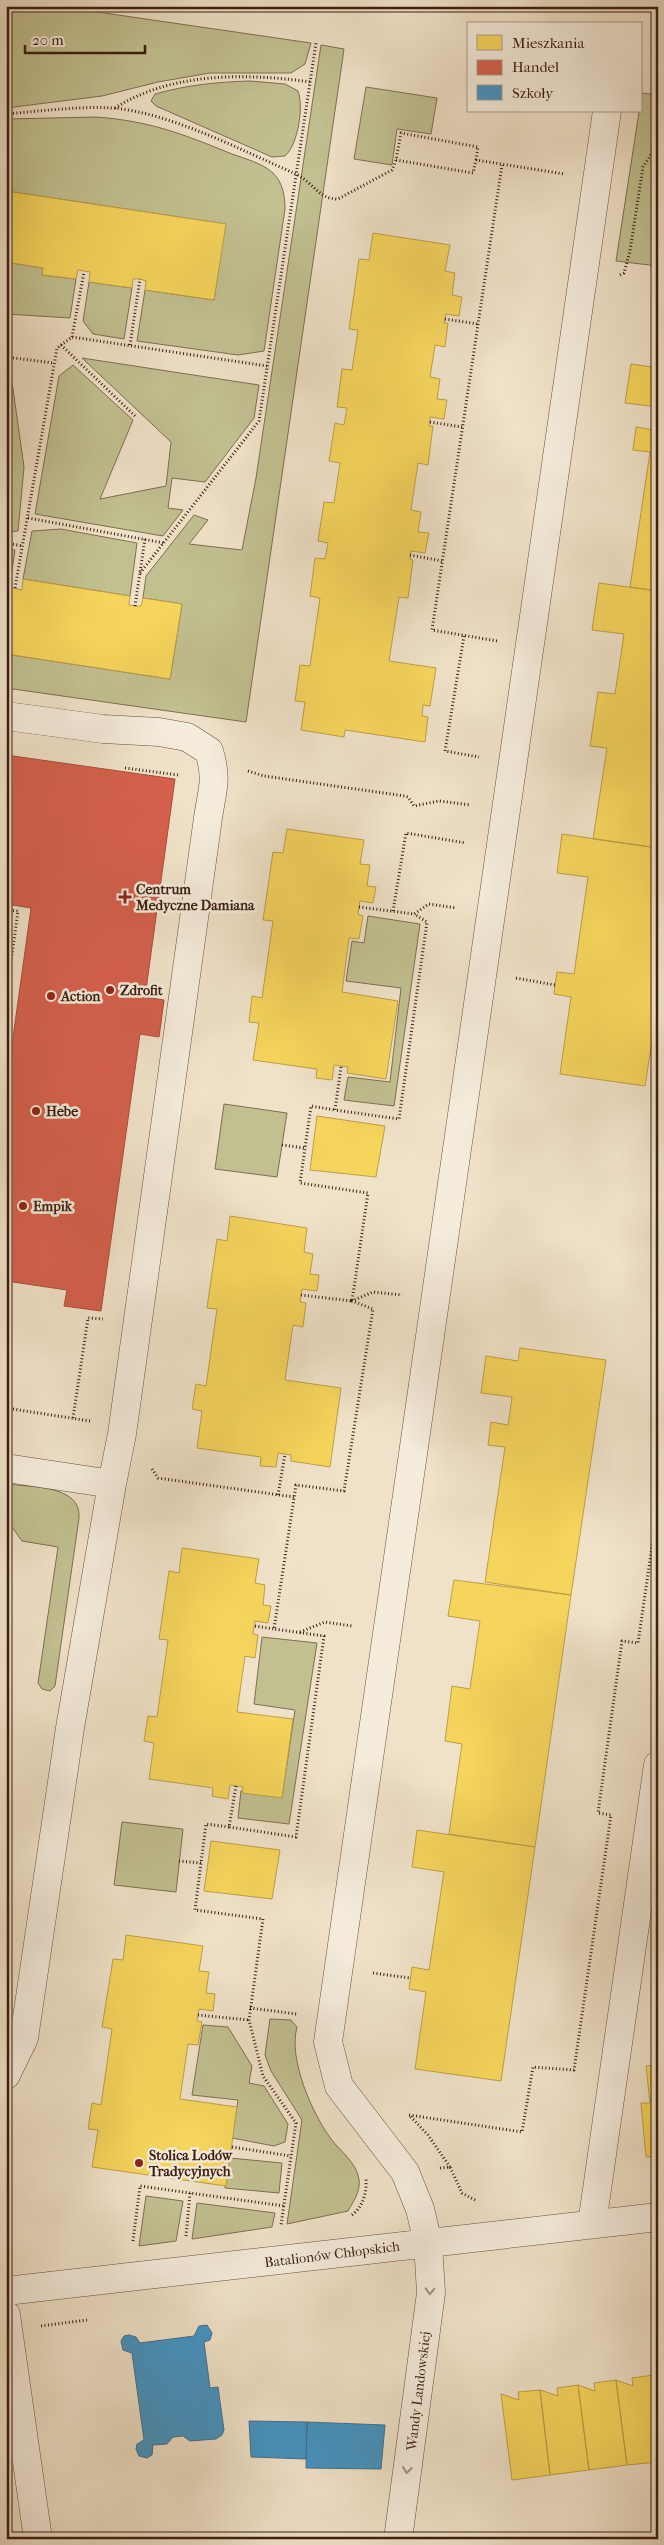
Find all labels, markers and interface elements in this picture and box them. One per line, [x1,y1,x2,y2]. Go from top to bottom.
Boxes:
scale bar [25,22,145,54]
legend [467,22,642,112]
text: 20 m [32,31,64,49]
text: Mieszkania [512,34,585,52]
text: Handel [512,58,559,76]
text: Szkoły [512,84,554,102]
place label: Centrum Medyczne Damiana [135,881,255,914]
marker: Centrum Medyczne Damiana [118,890,132,904]
place label: Zdrofit [120,982,164,999]
marker: Zdrofit [104,984,116,996]
place label: Action [60,988,101,1005]
marker: Action [45,990,57,1002]
place label: Hebe [46,1103,78,1120]
marker: Hebe [30,1105,42,1117]
place label: Empik [33,1198,73,1215]
marker: Empik [17,1200,29,1212]
place label: Stolica Lodów Tradycyjnych [148,2147,233,2180]
marker: Stolica Lodów Tradycyjnych [133,2157,145,2169]
street label: Batalionów Chłopskich [263,2238,401,2271]
one-way arrow [425,2288,435,2295]
street label: Wandy Landowskiej [403,2330,434,2453]
one-way arrow [403,2465,413,2474]

